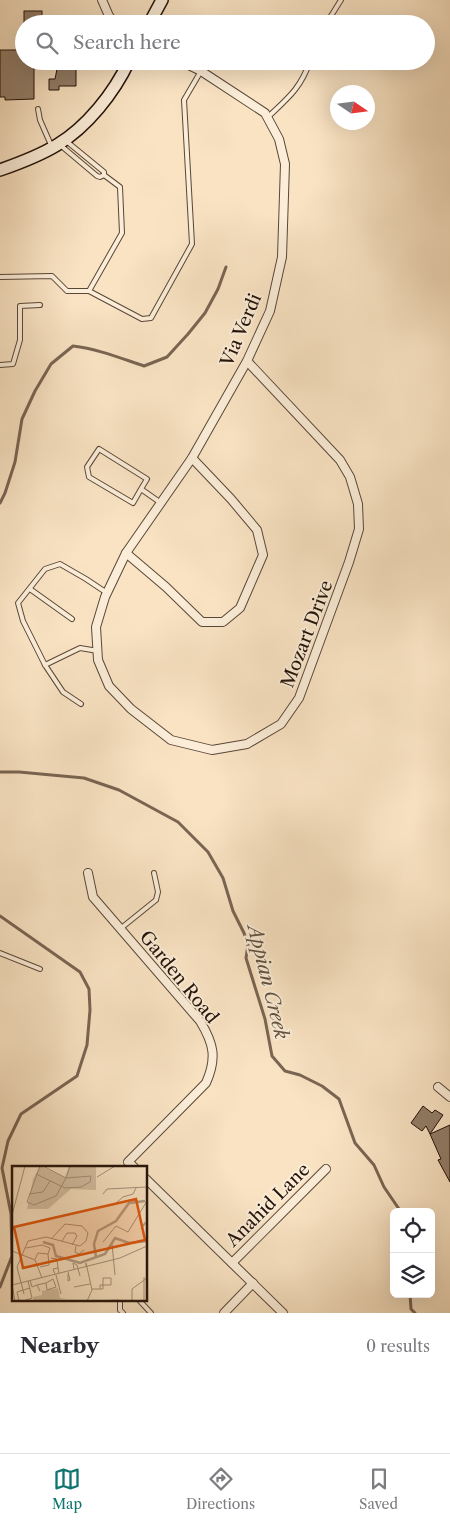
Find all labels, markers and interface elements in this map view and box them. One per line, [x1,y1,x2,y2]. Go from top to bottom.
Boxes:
search box [15,15,435,70]
icon: search [33,29,61,57]
text: Search here [73,31,181,54]
north arrow [330,85,375,130]
street label: Via Verdi [215,290,266,371]
street label: Mozart Drive [276,577,338,691]
water label: Appian Creek [242,920,293,1042]
street label: Garden Road [135,926,223,1028]
street label: Anahid Lane [221,1159,314,1252]
inset map [12,1166,148,1300]
map controls [390,1208,435,1298]
button: locate [390,1208,435,1253]
button: layers [390,1253,435,1298]
text: Nearby [20,1333,99,1358]
text: 0 results [366,1336,430,1356]
tab: Map [52,1465,82,1513]
tab: Directions [186,1465,255,1513]
tab: Saved [359,1465,398,1513]

